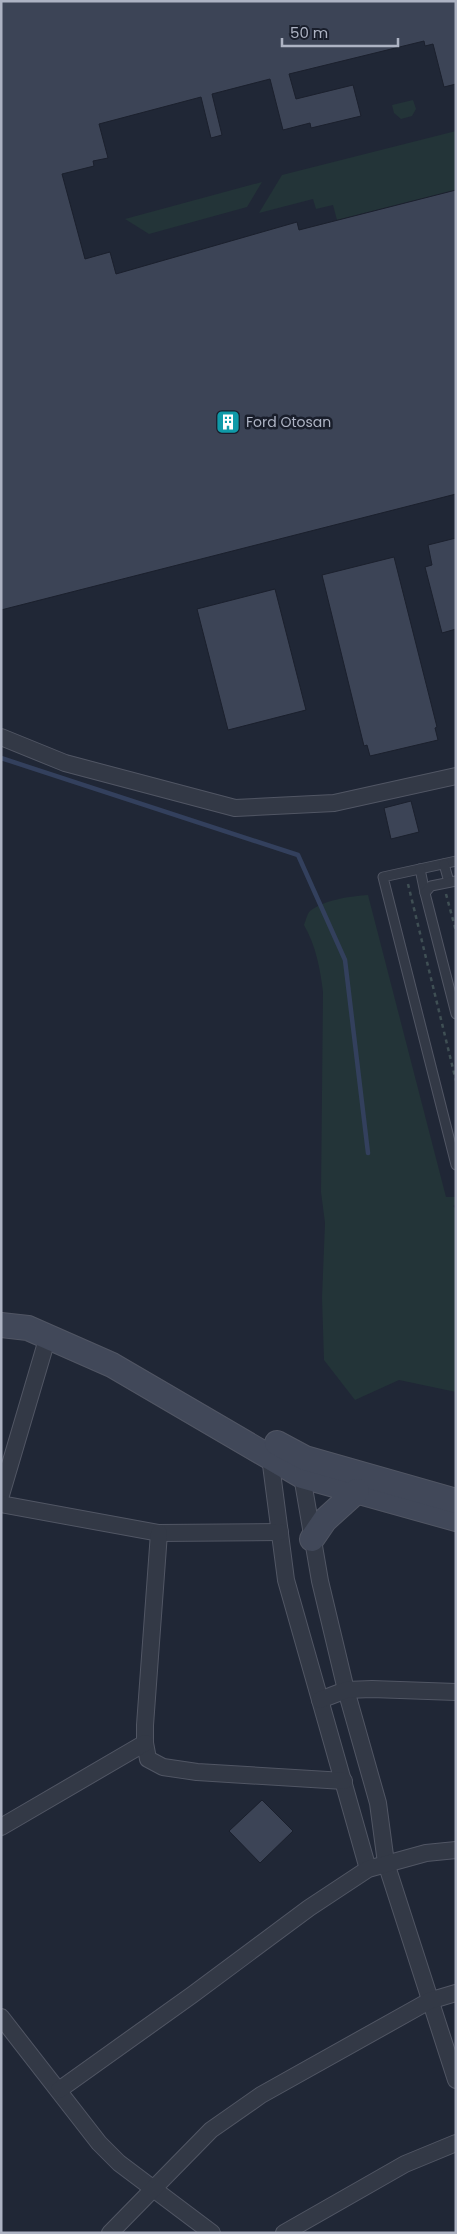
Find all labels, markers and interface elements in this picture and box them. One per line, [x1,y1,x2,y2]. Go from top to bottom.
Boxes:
scale bar [282,15,398,47]
text: 50 m [290,22,328,43]
building icon: Ford Otosan [215,409,241,435]
place label: Ford Otosan [246,412,331,432]

